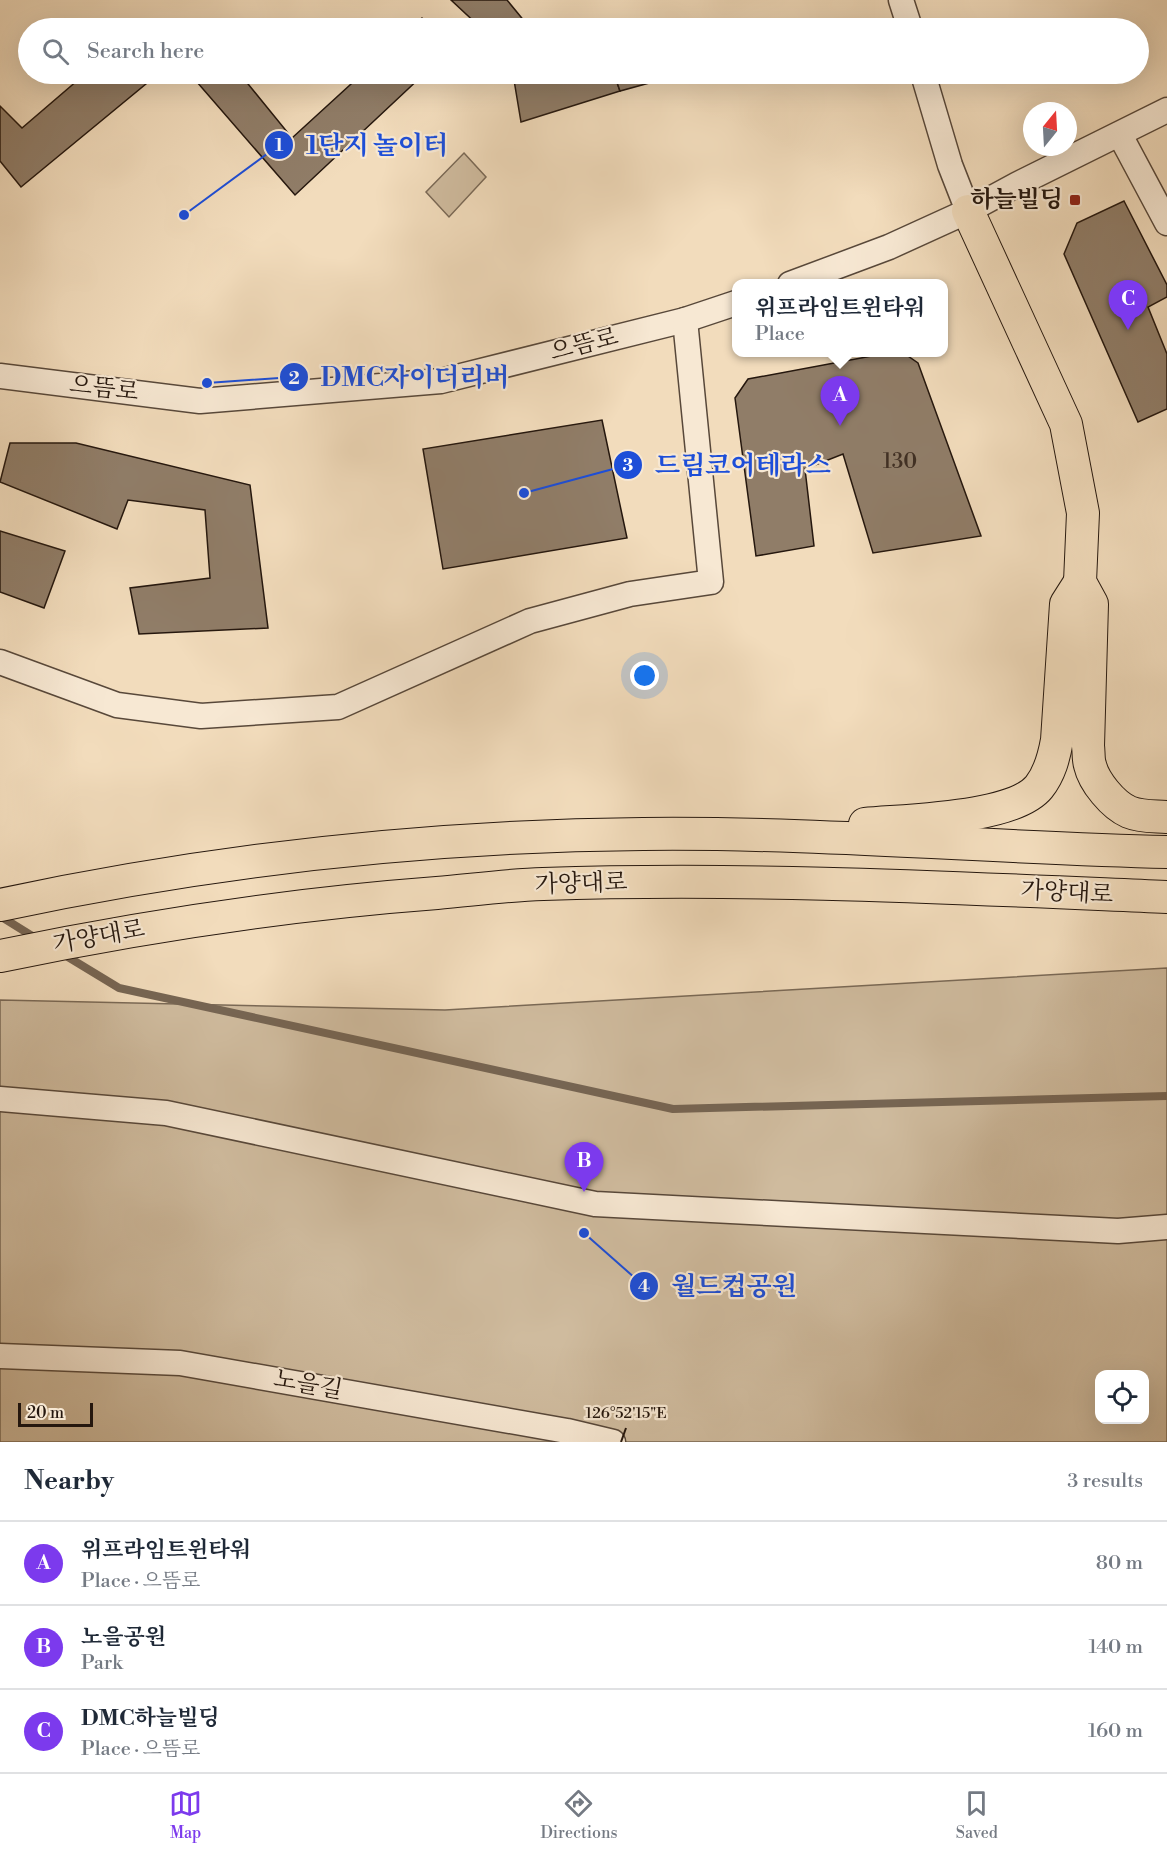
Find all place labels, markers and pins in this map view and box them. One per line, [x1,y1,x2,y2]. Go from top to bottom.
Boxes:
callout: 1단지 놀이터 [264,123,461,167]
place label: 하늘빌딩 [970,185,1063,215]
marker: 하늘빌딩 [1068,193,1082,207]
pin: C [1108,280,1148,330]
callout: DMC자이더리버 [279,355,522,399]
pin: A [820,376,860,426]
callout: 드림코어테라스 [613,443,843,487]
pin: B [564,1142,604,1192]
callout: 월드컵공원 [629,1264,808,1308]

